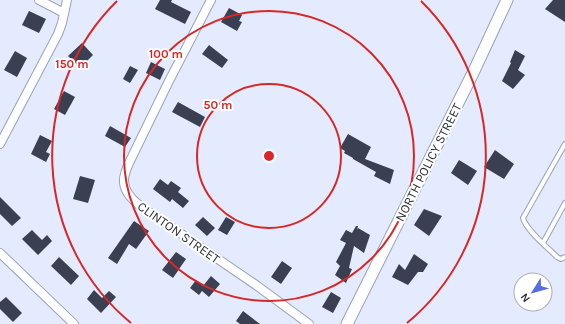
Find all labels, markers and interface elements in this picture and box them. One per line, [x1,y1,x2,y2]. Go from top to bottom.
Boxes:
text: 100 m [149,47,183,61]
text: 150 m [55,57,89,71]
text: 50 m [204,98,233,112]
street label: NORTH POLICY STREET [392,100,465,224]
centre of rings [262,149,276,163]
street label: CLINTON STREET [135,198,223,267]
north arrow [513,272,553,312]
text: N [518,291,533,305]

